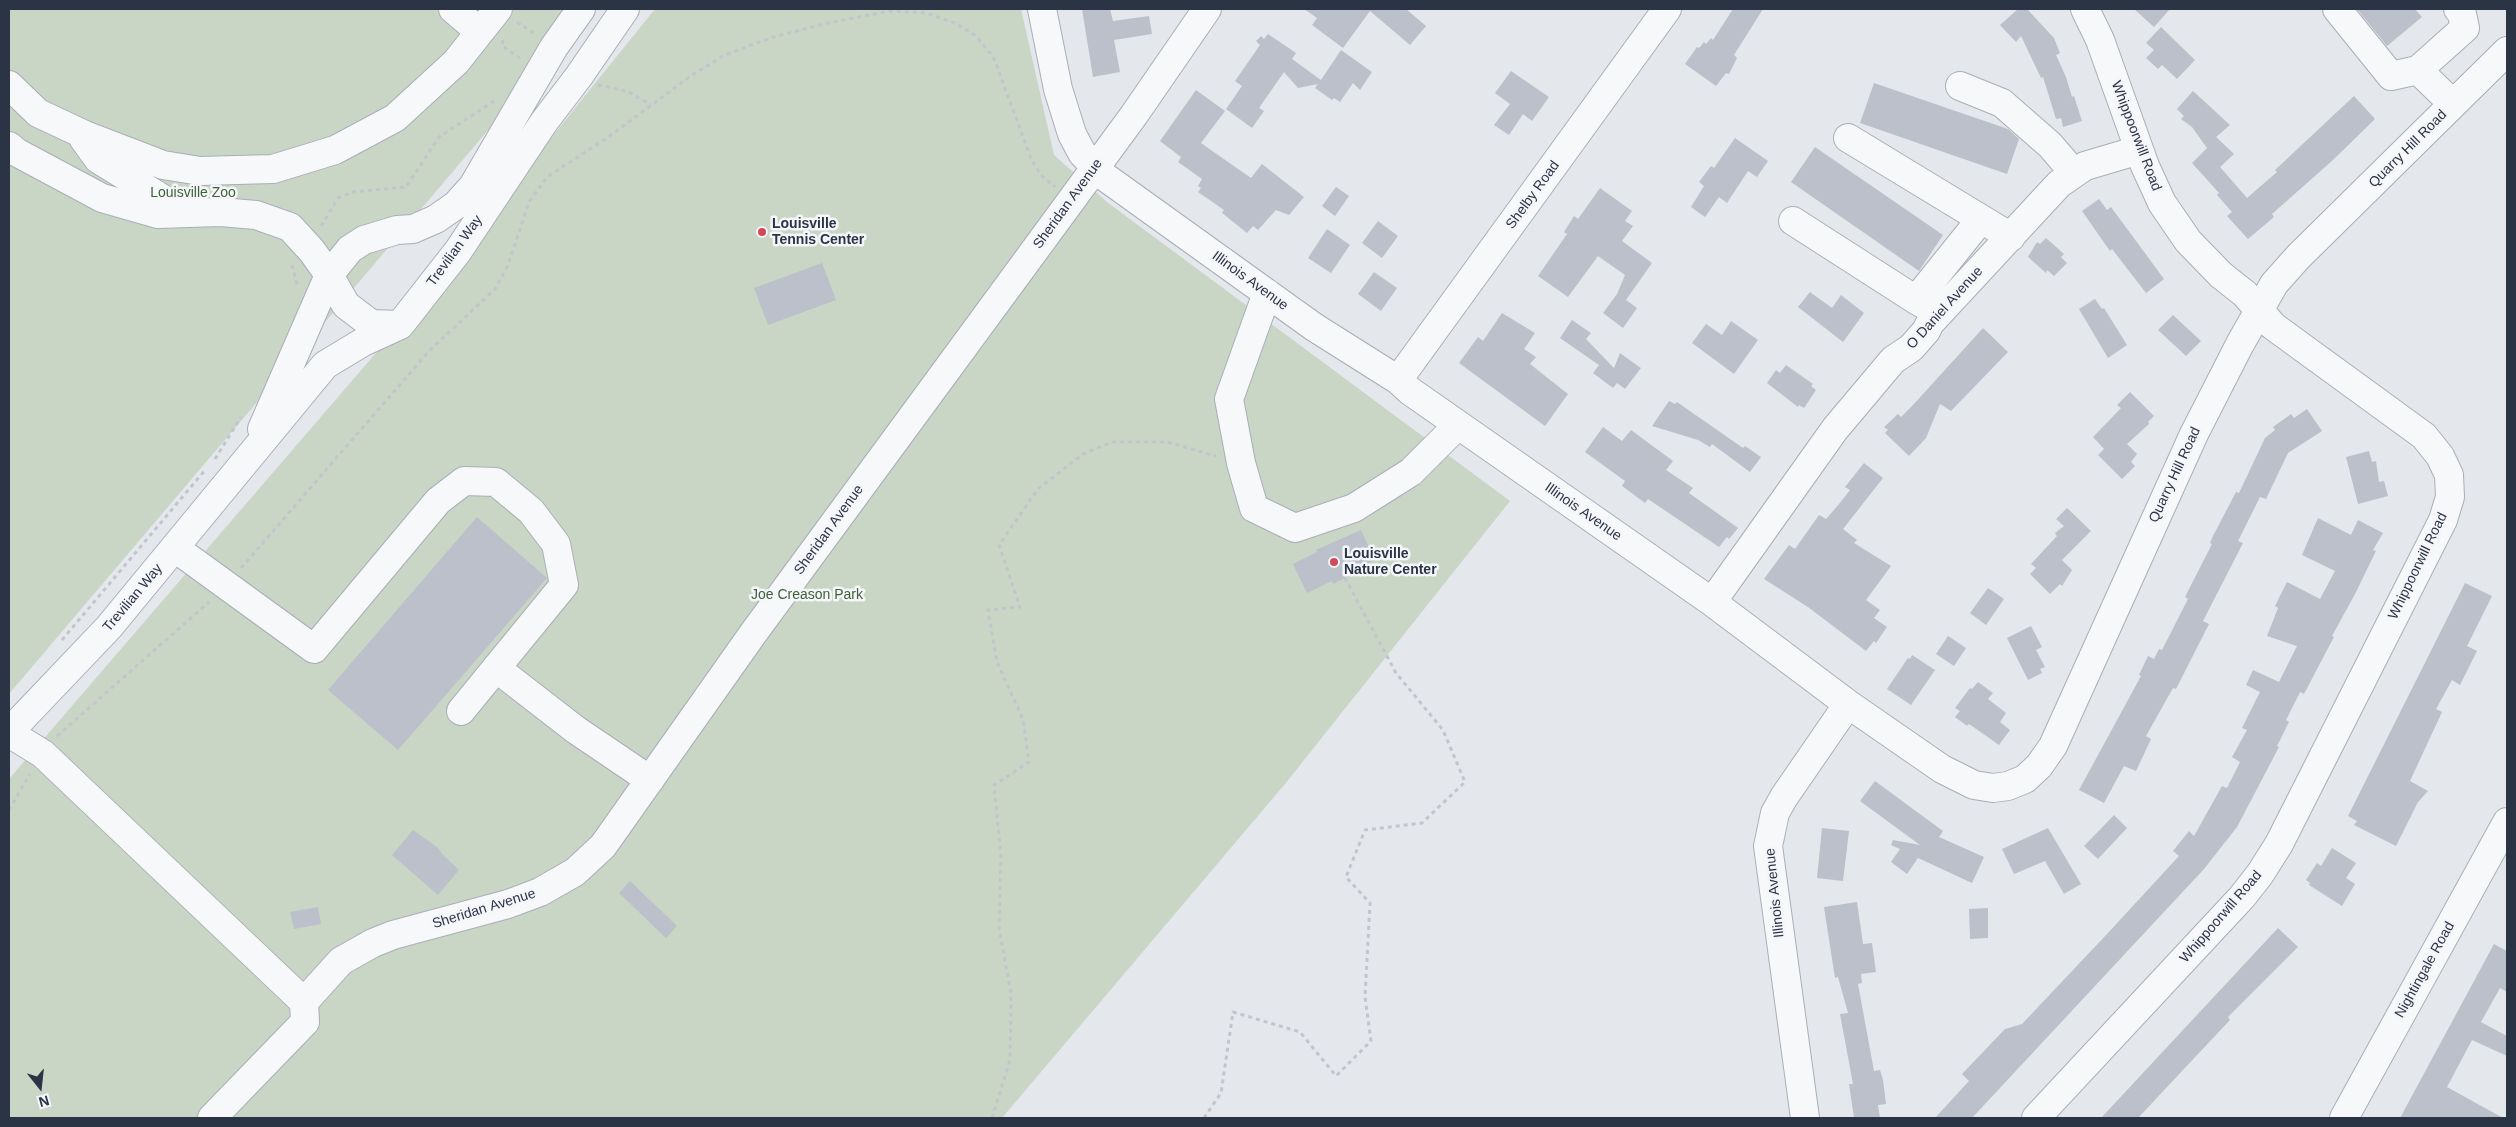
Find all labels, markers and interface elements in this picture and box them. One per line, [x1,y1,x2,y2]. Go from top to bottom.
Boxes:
street label: Whippoorwill Road [2107,79,2165,193]
street label: Quarry Hill Road [2365,106,2451,192]
street label: Sheridan Avenue [1030,156,1106,252]
street label: Shelby Road [1503,158,1563,232]
park label: Louisville Zoo [150,185,236,201]
street label: Trevilian Way [424,212,486,290]
place label: Louisville Tennis Center [772,216,864,248]
marker: Louisville Tennis Center [756,226,768,238]
street label: Illinois Avenue [1209,248,1291,314]
street label: O Daniel Avenue [1903,263,1987,353]
street label: Quarry Hill Road [2146,425,2204,525]
street label: Illinois Avenue [1541,479,1625,545]
street label: Sheridan Avenue [791,482,867,578]
street label: Whippoorwill Road [2385,510,2451,622]
place label: Louisville Nature Center [1344,546,1437,578]
marker: Louisville Nature Center [1328,556,1340,568]
street label: Trevilian Way [100,561,166,635]
park label: Joe Creason Park [751,587,863,603]
street label: Illinois Avenue [1762,847,1788,939]
street label: Whippoorwill Road [2176,867,2266,967]
street label: Sheridan Avenue [430,885,538,933]
street label: Nightingale Road [2392,919,2458,1021]
north arrow [15,1062,65,1112]
text: N [37,1092,51,1111]

